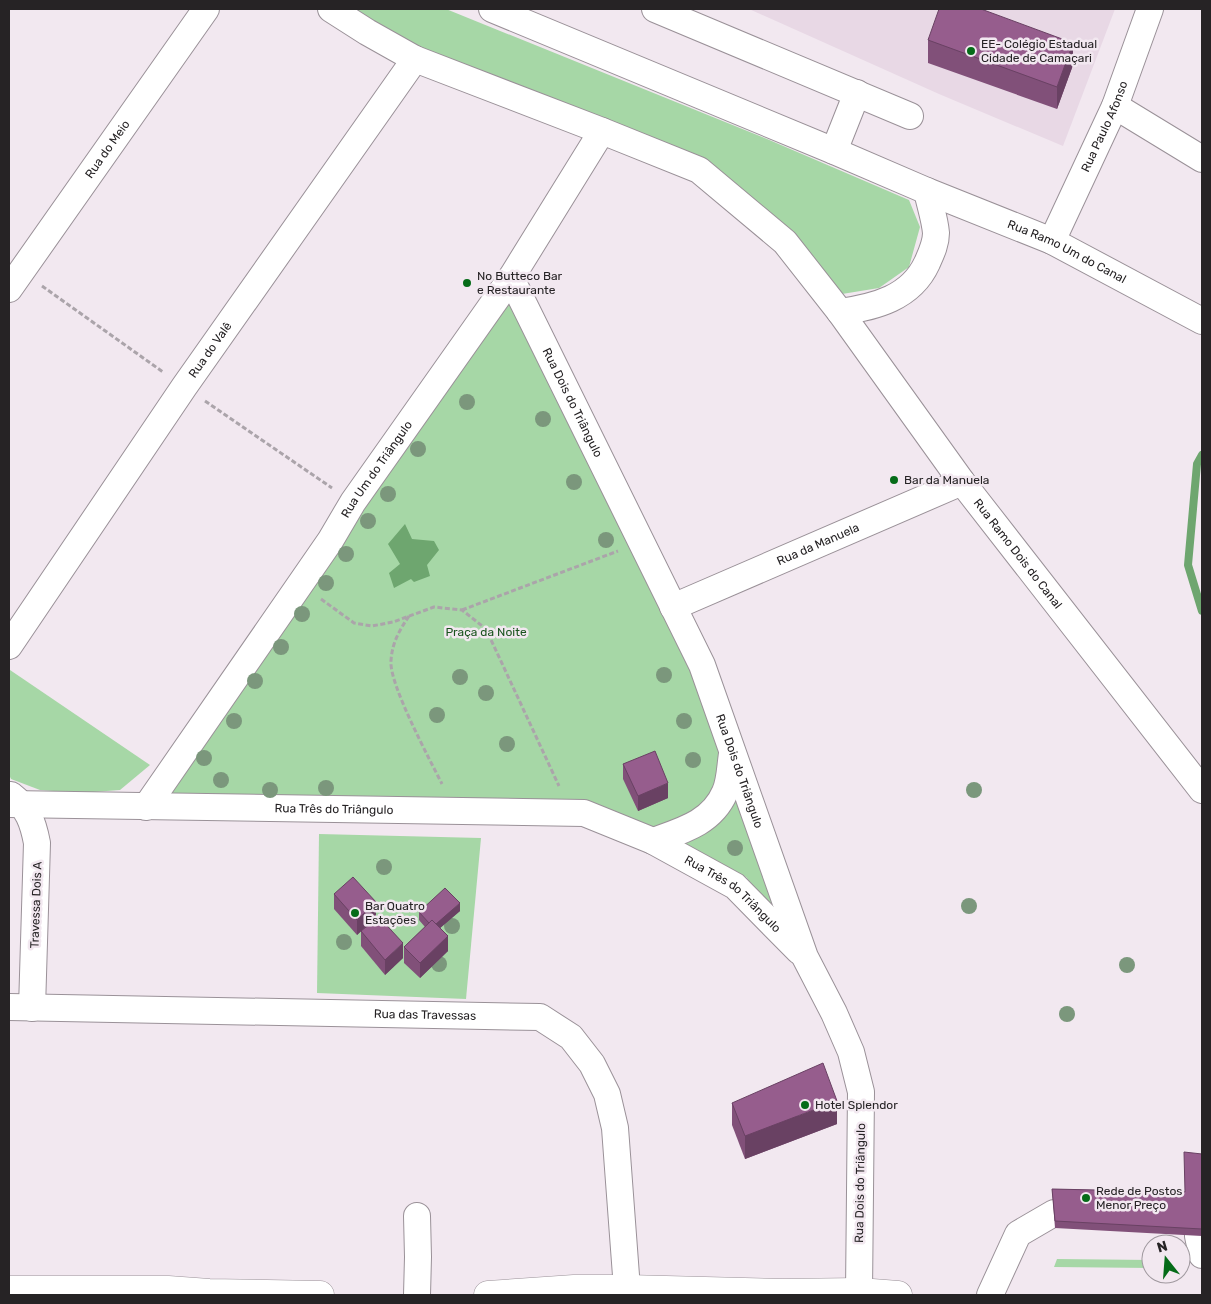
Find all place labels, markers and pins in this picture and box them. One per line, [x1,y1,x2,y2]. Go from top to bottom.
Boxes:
place label: EE- Colégio Estadual Cidade de Camaçari [981,37,1097,65]
marker: EE- Colégio Estadual Cidade de Camaçari [965,45,977,57]
place label: No Butteco Bar e Restaurante [477,269,563,297]
marker: No Butteco Bar e Restaurante [461,277,473,289]
place label: Bar da Manuela [904,473,989,487]
marker: Bar da Manuela [888,474,900,486]
place label: Bar Quatro Estações [365,899,425,927]
marker: Bar Quatro Estações [349,907,361,919]
place label: Hotel Splendor [815,1098,898,1112]
marker: Hotel Splendor [799,1099,811,1111]
place label: Rede de Postos Menor Preço [1096,1184,1182,1212]
marker: Rede de Postos Menor Preço [1080,1192,1092,1204]

